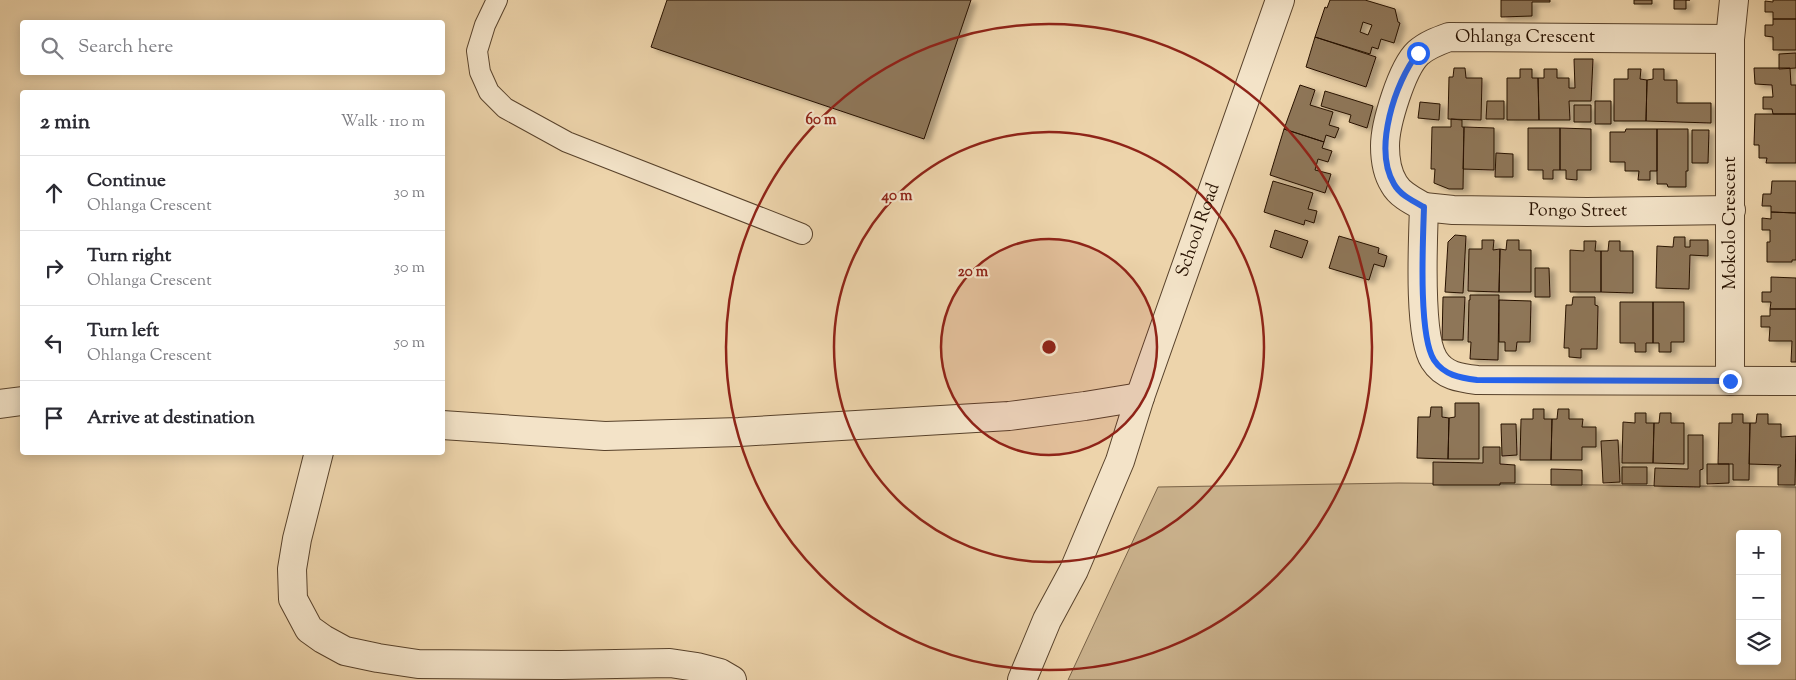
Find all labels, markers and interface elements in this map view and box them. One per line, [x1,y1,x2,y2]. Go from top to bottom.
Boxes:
search box [20,20,445,75]
street label: Ohlanga Crescent [1455,25,1595,51]
icon: search [38,34,66,62]
text: Search here [78,34,173,61]
route start [1407,42,1430,65]
text: 2 min [40,108,90,138]
text: 60 m [806,110,837,131]
text: Walk · 110 m [341,111,425,134]
street label: Mokolo Crescent [1718,156,1744,290]
text: Continue [87,168,166,195]
icon: ahead [40,179,68,207]
street label: School Road [1170,180,1227,281]
text: 30 m [394,182,425,205]
text: 40 m [881,186,913,207]
text: Ohlanga Crescent [87,195,212,218]
street label: Pongo Street [1528,198,1627,225]
text: Turn right [87,243,171,270]
icon: right [40,254,68,282]
text: 30 m [394,257,425,280]
text: 20 m [958,262,989,283]
text: Ohlanga Crescent [87,270,212,293]
text: Turn left [87,318,159,345]
icon: left [40,329,68,357]
text: 50 m [394,332,425,355]
centre of rings [1040,338,1058,356]
text: Ohlanga Crescent [87,345,212,368]
route end [1719,370,1742,393]
icon: arrive [40,404,68,432]
text: Arrive at destination [87,405,255,432]
map controls [1736,530,1781,665]
button: + [1736,530,1781,575]
button: − [1736,575,1781,620]
button: layers [1736,620,1781,665]

